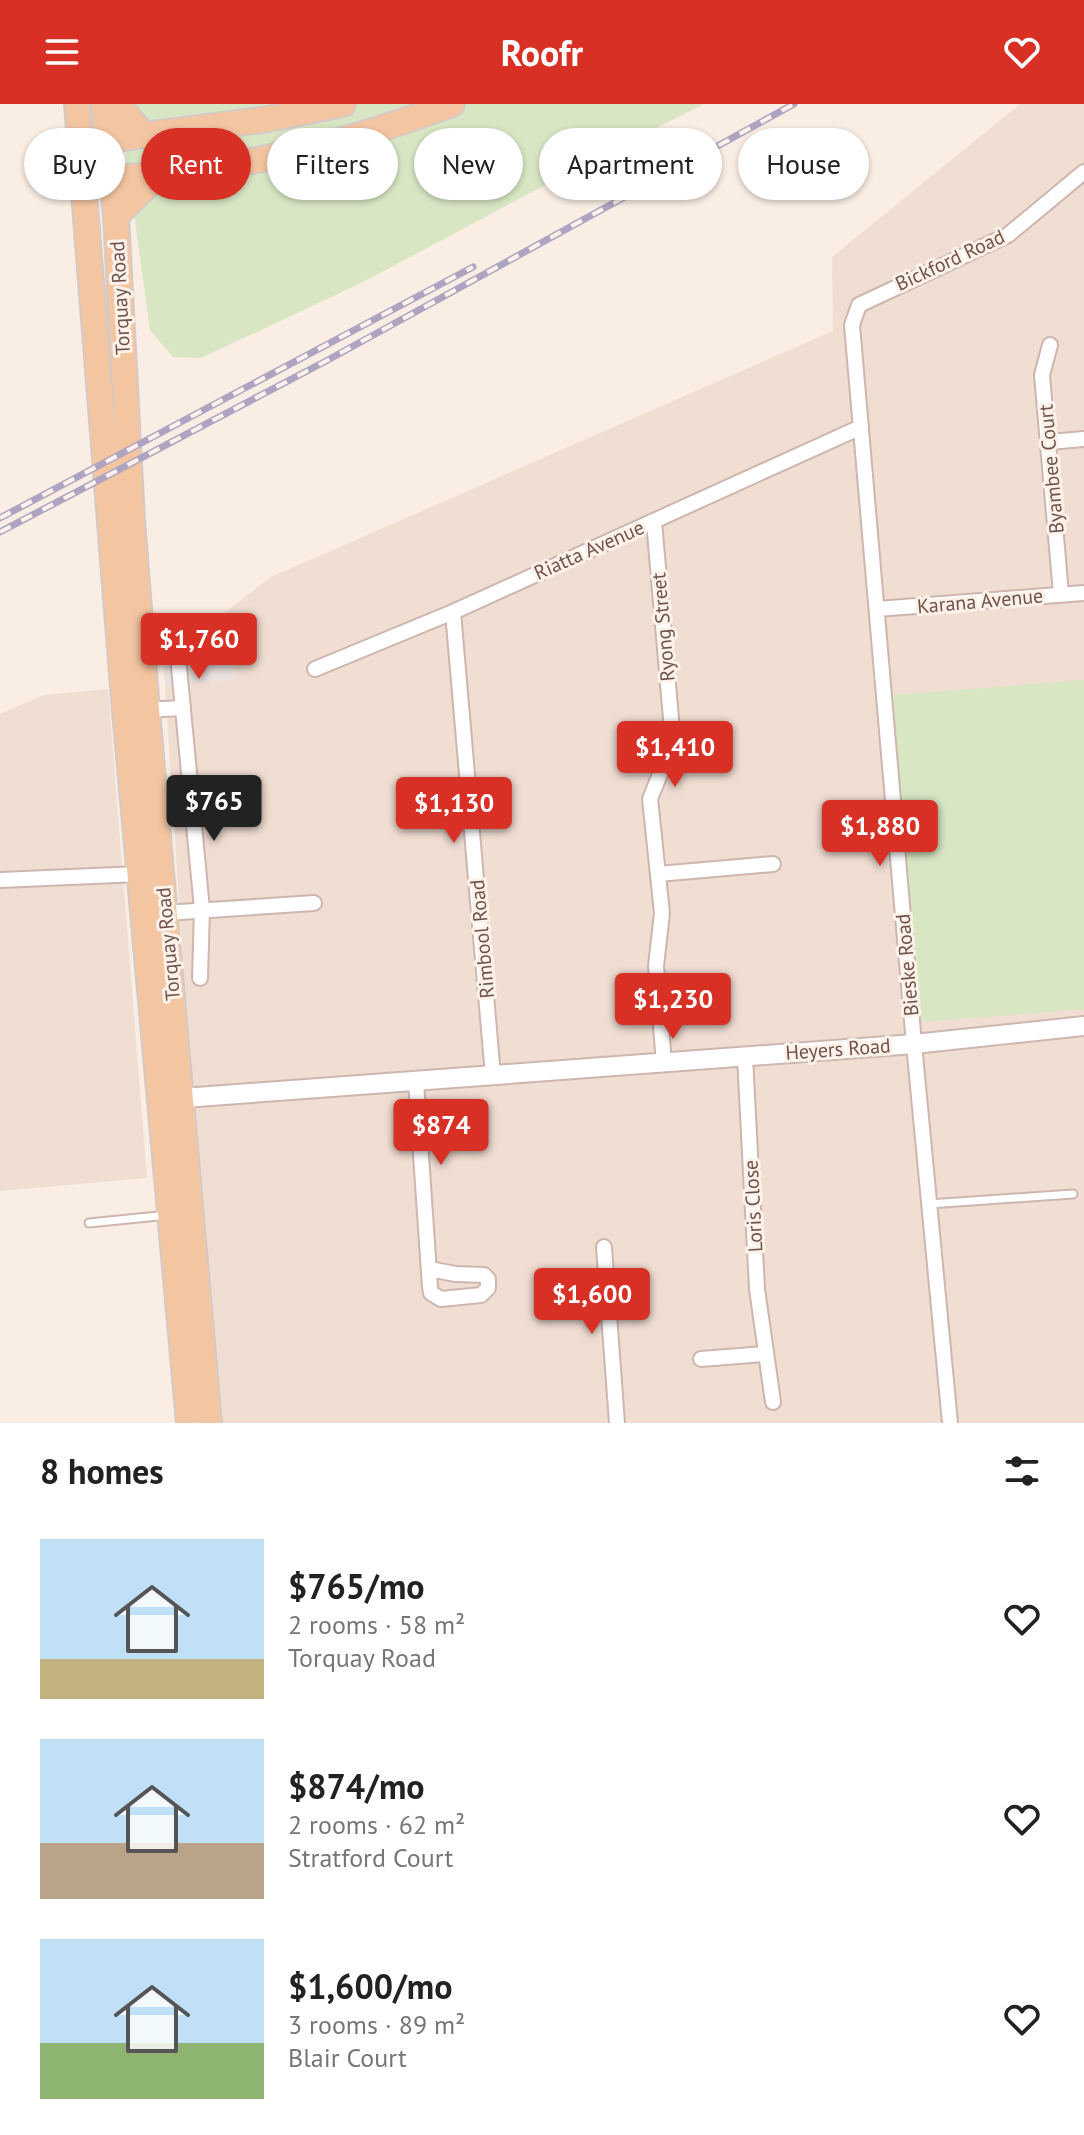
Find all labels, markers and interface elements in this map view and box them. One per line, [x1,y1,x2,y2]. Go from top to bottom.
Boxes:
text: Roofr [501,29,583,76]
icon: menu [40,30,84,74]
icon: heart [1000,30,1044,74]
chip: Buy [24,128,125,200]
chip: Rent [141,128,251,200]
chip: Filters [267,128,398,200]
chip: New [414,128,523,200]
chip: Apartment [539,128,722,200]
chip: House [738,128,869,200]
street label: Bickford Road [891,223,1009,297]
street label: Torquay Road [104,241,136,355]
street label: Byambee Court [1032,403,1070,535]
street label: Riatta Avenue [530,514,648,586]
street label: Ryong Street [645,571,681,683]
street label: Karana Avenue [916,583,1044,619]
pin: $1,760 [134,613,264,681]
text: $1,760 [159,622,239,655]
pin: $1,410 [610,721,740,789]
text: $1,410 [635,730,715,763]
pin: $765 [167,775,261,843]
pin: $1,130 [389,777,519,845]
text: $765 [185,784,243,817]
text: $1,130 [414,786,494,819]
pin: $1,880 [815,800,945,868]
text: $1,880 [840,809,920,842]
street label: Rimbool Road [464,878,500,1000]
street label: Torquay Road [150,886,186,1002]
street label: Bieske Road [890,913,924,1017]
pin: $1,230 [608,973,738,1041]
text: $1,230 [633,982,713,1015]
street label: Heyers Road [785,1032,891,1066]
pin: $874 [394,1099,488,1167]
text: $874 [412,1108,470,1141]
street label: Loris Close [738,1159,768,1253]
pin: $1,600 [527,1268,657,1336]
text: $1,600 [552,1277,632,1310]
text: 8 homes [40,1449,164,1493]
icon: filters [1000,1449,1044,1493]
text: $765/mo [288,1564,425,1608]
icon: home [104,1571,200,1667]
icon: heart [1000,1597,1044,1641]
text: 2 rooms · 58 m² [288,1608,465,1641]
text: Torquay Road [288,1641,436,1674]
text: $874/mo [288,1764,425,1808]
icon: home [104,1771,200,1867]
icon: heart [1000,1797,1044,1841]
text: 2 rooms · 62 m² [288,1808,465,1841]
text: Stratford Court [288,1841,453,1874]
text: $1,600/mo [288,1964,452,2008]
icon: home [104,1971,200,2067]
icon: heart [1000,1997,1044,2041]
text: 3 rooms · 89 m² [288,2008,465,2041]
text: Blair Court [288,2041,407,2074]

